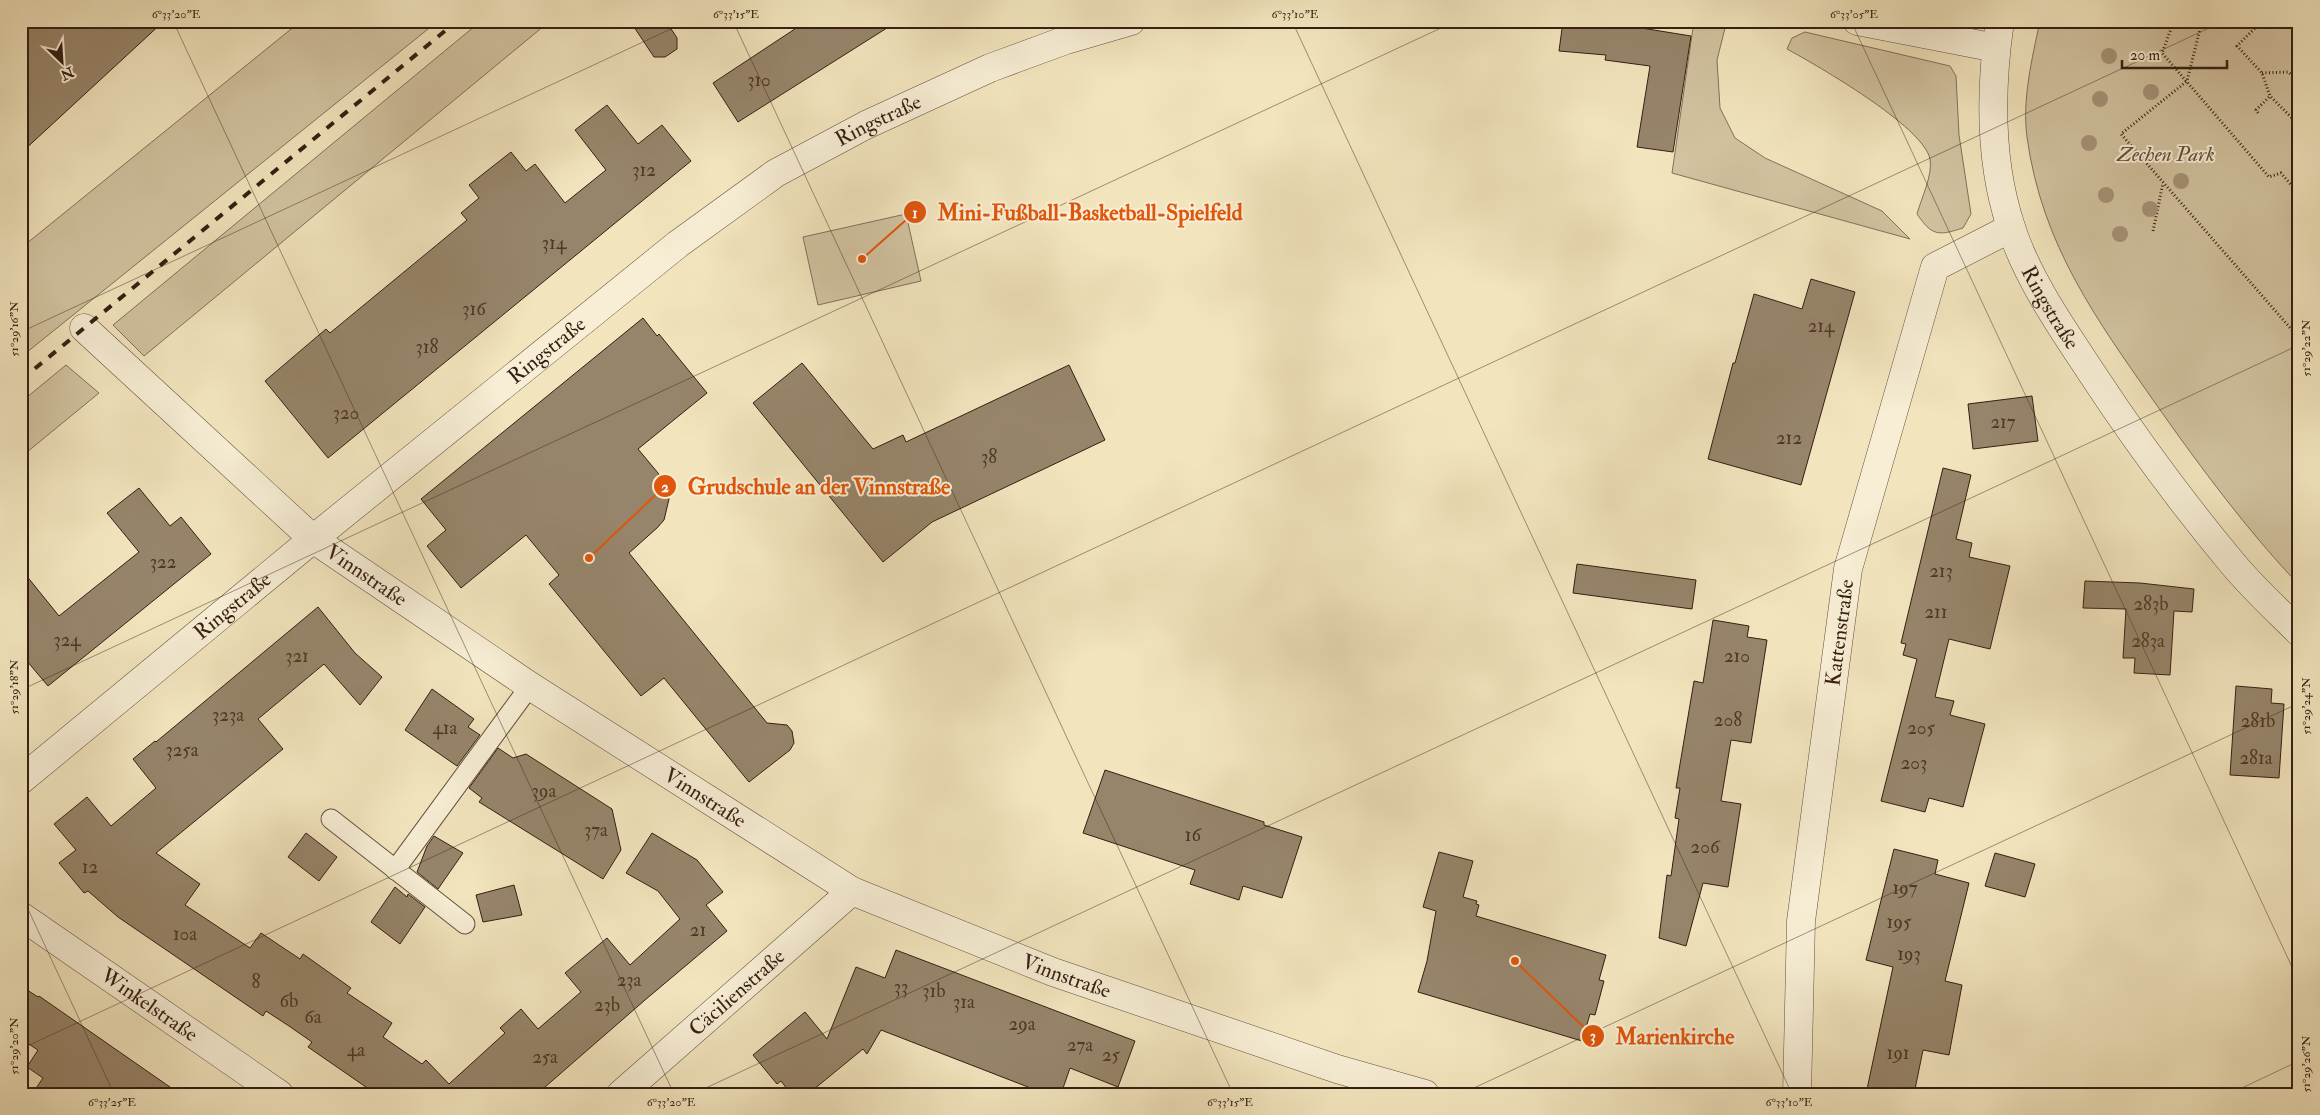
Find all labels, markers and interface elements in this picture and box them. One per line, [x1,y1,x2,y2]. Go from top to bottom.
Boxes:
text: 6°33'20"E [152,7,201,22]
text: 6°33'15"E [713,7,759,22]
text: 6°33'10"E [1272,7,1319,22]
text: 6°33'05"E [1830,7,1878,22]
north arrow [38,38,88,88]
scale bar [2122,38,2228,70]
text: 20 m [2130,46,2160,65]
text: N [58,63,77,84]
house number: 310 [747,68,771,92]
street label: Ringstraße [830,88,926,153]
park label: Zechen Park [2116,141,2215,168]
house number: 312 [632,158,656,182]
callout: Mini-Fußball-Basketball-Spielfeld [902,194,1252,231]
text: Mini-Fußball-Basketball-Spielfeld [937,199,1243,228]
text: 1 [912,204,918,223]
house number: 314 [542,231,567,255]
street label: Ringstraße [2015,261,2086,355]
house number: 316 [462,297,487,321]
text: 51°29'16"N [7,301,22,357]
street label: Ringstraße [502,310,591,390]
house number: 214 [1808,314,1835,338]
text: 51°29'22"N [2299,319,2314,377]
house number: 318 [416,335,439,359]
house number: 320 [333,401,359,425]
house number: 217 [1990,410,2016,434]
house number: 212 [1776,426,1802,450]
house number: 38 [981,445,997,469]
callout: Grudschule an der Vinnstraße [653,468,960,505]
text: Grudschule an der Vinnstraße [688,473,951,501]
text: 2 [661,478,669,497]
street label: Vinnstraße [321,538,413,613]
house number: 322 [150,550,176,574]
house number: 213 [1929,559,1953,583]
street label: Ringstraße [188,566,277,645]
street label: Kattenstraße [1819,577,1860,688]
house number: 283b [2133,592,2169,616]
house number: 211 [1924,600,1948,624]
house number: 324 [53,628,81,652]
house number: 283a [2131,629,2165,653]
house number: 321 [285,644,309,668]
house number: 210 [1724,644,1750,668]
text: 51°29'18"N [7,659,22,715]
text: 51°29'24"N [2299,677,2314,735]
house number: 323a [212,703,244,727]
house number: 208 [1714,708,1742,732]
house number: 281b [2241,709,2275,733]
house number: 41a [433,716,458,740]
house number: 205 [1907,716,1936,740]
house number: 325a [165,738,199,762]
house number: 281a [2239,746,2273,770]
house number: 203 [1901,751,1927,775]
street label: Vinnstraße [659,761,752,834]
house number: 39a [532,779,557,803]
house number: 37a [584,818,608,842]
house number: 16 [1185,823,1203,847]
house number: 206 [1691,835,1721,859]
house number: 12 [82,855,98,879]
house number: 197 [1892,876,1918,900]
house number: 195 [1887,910,1912,934]
house number: 21 [690,918,706,942]
house number: 10a [173,922,197,946]
house number: 193 [1897,942,1921,966]
street label: Cäcilienstraße [683,943,790,1042]
street label: Vinnstraße [1018,947,1115,1004]
street label: Winkelstraße [95,961,203,1048]
house number: 23a [617,968,642,992]
house number: 8 [252,970,261,994]
house number: 33 [894,975,908,999]
house number: 31b [922,979,946,1003]
house number: 6b [280,989,298,1013]
house number: 31a [953,990,975,1014]
house number: 23b [594,993,620,1017]
house number: 6a [304,1005,322,1029]
house number: 29a [1008,1012,1036,1036]
text: 51°29'20"N [7,1017,22,1075]
callout: Marienkirche [1581,1017,1745,1054]
text: Marienkirche [1615,1023,1735,1051]
text: 3 [1590,1027,1596,1046]
house number: 27a [1067,1033,1093,1057]
text: 51°29'26"N [2299,1035,2314,1093]
house number: 4a [347,1038,365,1062]
house number: 191 [1886,1041,1910,1065]
house number: 25 [1102,1043,1121,1067]
house number: 25a [532,1045,558,1069]
text: 6°33'25"E [88,1095,136,1110]
text: 6°33'20"E [647,1095,696,1110]
text: 6°33'15"E [1207,1095,1253,1110]
text: 6°33'10"E [1766,1095,1813,1110]

